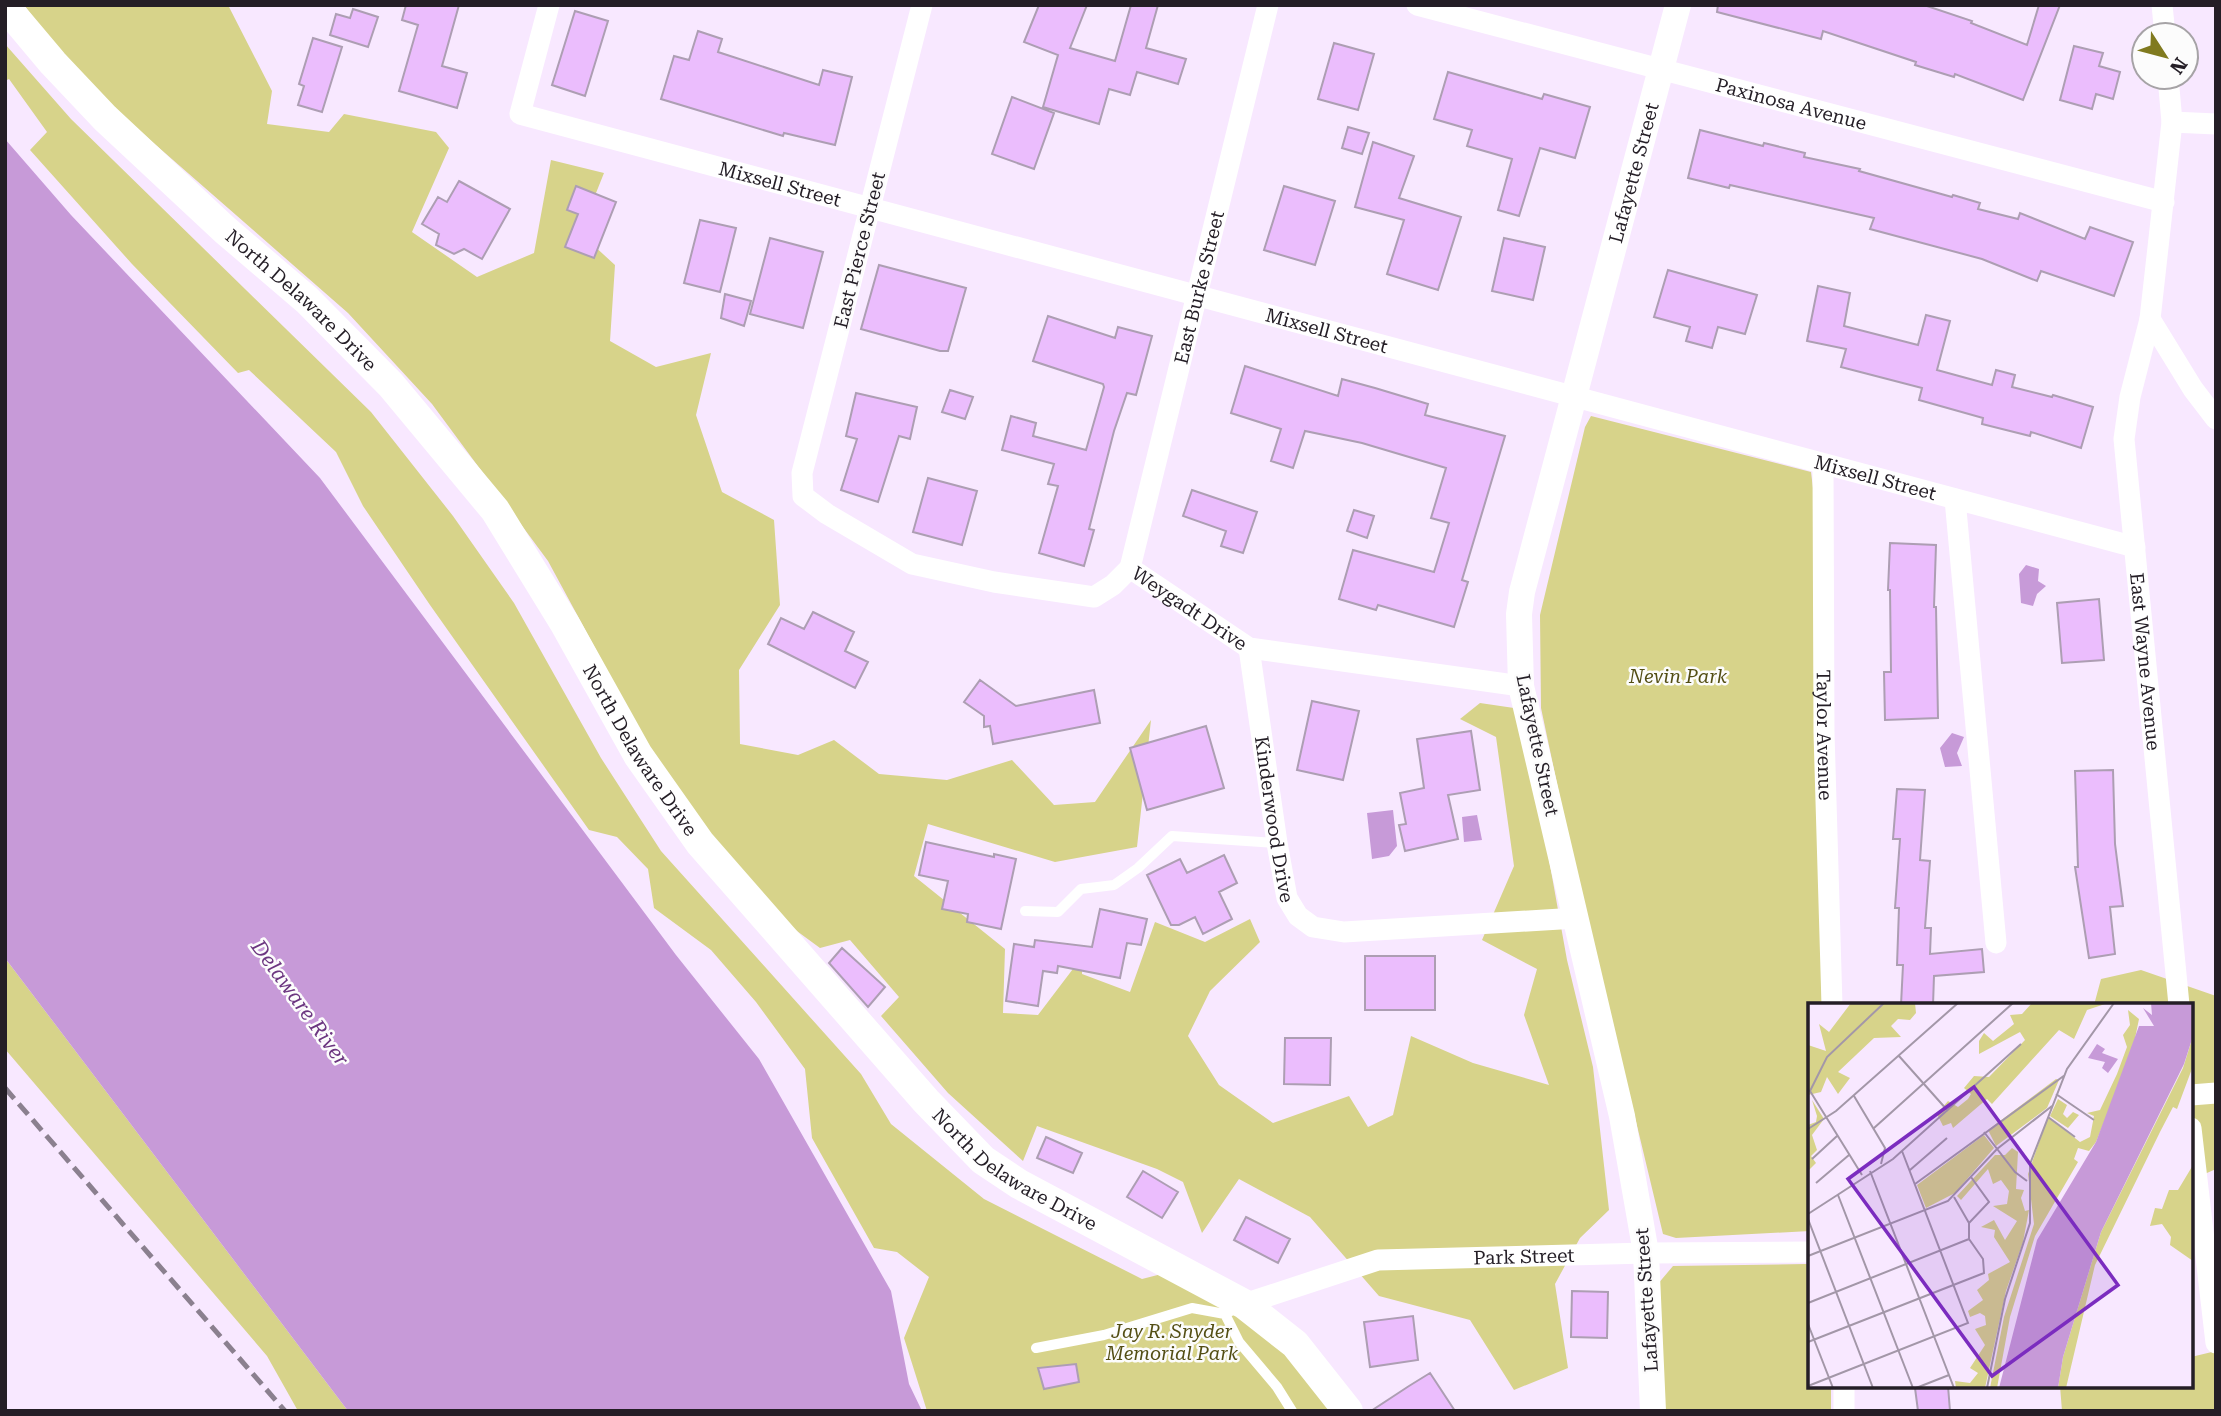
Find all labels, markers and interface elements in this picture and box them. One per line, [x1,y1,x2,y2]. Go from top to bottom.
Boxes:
north arrow [2130,21,2200,91]
text: N [2165,53,2192,79]
street label: Paxinosa Avenue [1713,73,1869,135]
street label: Lafayette Street [1604,100,1664,246]
street label: Mixsell Street [716,157,844,212]
street label: East Pierce Street [829,170,890,331]
street label: East Burke Street [1169,208,1229,366]
street label: North Delaware Drive [221,225,382,376]
street label: Mixsell Street [1263,303,1390,358]
street label: Mixsell Street [1812,450,1939,505]
street label: Weygadt Drive [1127,562,1252,656]
street label: East Wayne Avenue [2125,572,2165,752]
street label: North Delaware Drive [578,660,702,840]
park label: Nevin Park [1628,665,1728,688]
street label: Taylor Avenue [1812,670,1837,801]
street label: Lafayette Street [1511,672,1564,818]
street label: Kinderwood Drive [1250,734,1299,904]
water label: Delaware River [246,935,354,1071]
inset map [1808,1003,2193,1388]
street label: North Delaware Drive [927,1104,1101,1236]
street label: Lafayette Street [1630,1227,1663,1373]
street label: Park Street [1473,1244,1575,1270]
park label: Jay R. Snyder Memorial Park [1105,1320,1239,1365]

